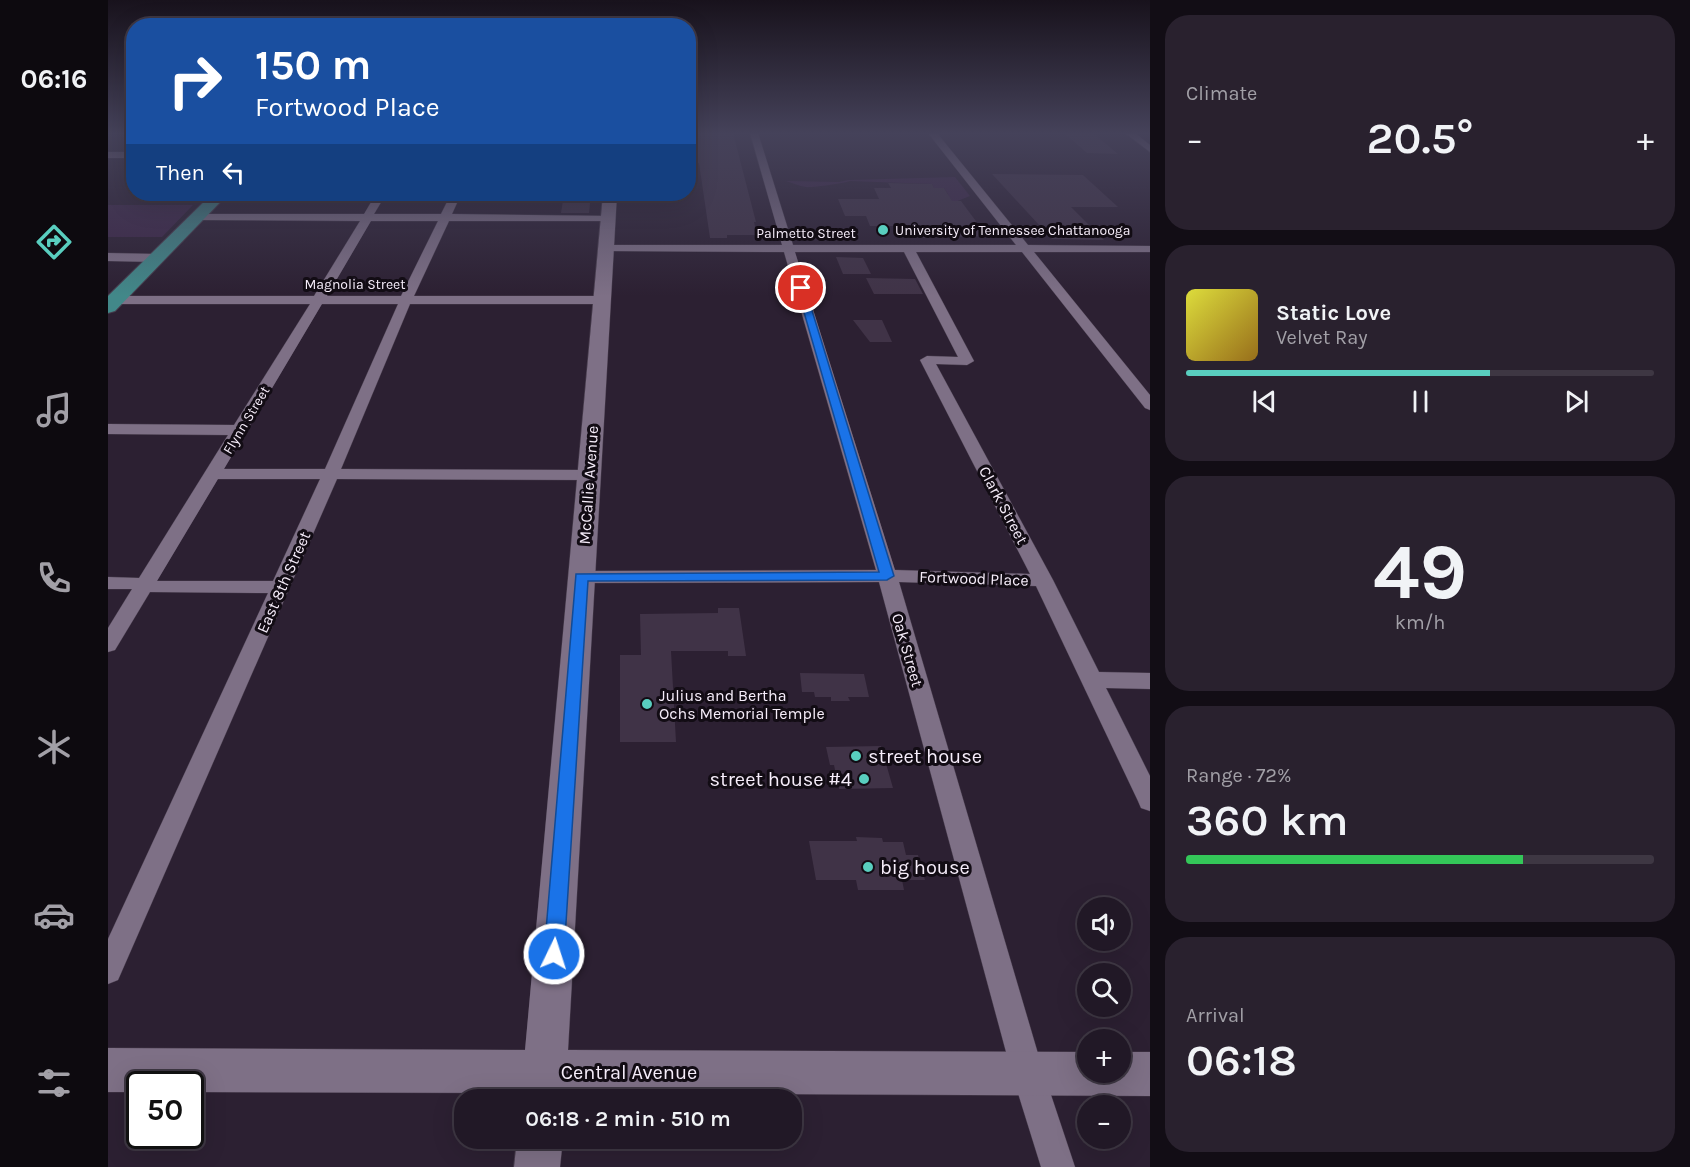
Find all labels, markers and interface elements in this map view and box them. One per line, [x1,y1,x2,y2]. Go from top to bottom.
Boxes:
text: 150 m [255,40,371,90]
icon: right [156,42,234,120]
text: 06:16 [21,63,87,95]
text: Climate [1186,82,1257,105]
text: Fortwood Place [255,91,440,123]
text: 20.5° [1367,112,1473,164]
text: − [1186,120,1203,158]
text: + [1637,120,1654,158]
icon: left [217,156,250,189]
text: Then [156,160,205,186]
icon: directions [33,221,75,263]
place label: University of Tennessee Chattanooga [895,222,1130,239]
marker: University of Tennessee Chattanooga [876,223,890,237]
street label: Palmetto Street [756,225,856,242]
pin [775,262,826,313]
icon: arrive [784,271,817,304]
street label: Magnolia Street [304,276,406,293]
text: Static Love [1276,300,1391,326]
text: Velvet Ray [1276,326,1368,349]
street label: Flynn Street [219,383,273,457]
icon: previous [1248,385,1281,418]
icon: pause [1404,385,1437,418]
icon: next [1560,385,1593,418]
icon: music [33,389,75,431]
street label: McCallie Avenue [575,425,602,545]
street label: Clark Street [975,463,1032,547]
text: 49 [1373,526,1467,618]
street label: East 8th Street [253,528,314,636]
icon: phone [33,557,75,599]
street label: Fortwood Place [919,567,1029,590]
street label: Oak Street [888,611,927,689]
text: km/h [1395,611,1445,634]
place label: Julius and Bertha Ochs Memorial Temple [659,686,825,723]
marker: Julius and Bertha Ochs Memorial Temple [640,697,654,711]
icon: climate [33,726,75,768]
place label: street house [868,745,982,768]
marker: street house [849,749,863,763]
text: Range · 72% [1186,764,1291,787]
place label: street house #4 [710,768,852,791]
marker: street house #4 [857,772,871,786]
text: 360 km [1186,794,1349,846]
place label: big house [880,856,970,879]
marker: big house [861,860,875,874]
icon: car [33,894,75,936]
map controls [1077,897,1131,1149]
button: sound [1077,897,1131,951]
position arrow [522,922,586,986]
button: search [1077,963,1131,1017]
text: Arrival [1186,1004,1245,1027]
button: + [1077,1029,1131,1083]
text: 06:18 [1186,1034,1297,1086]
street label: Central Avenue [561,1061,697,1084]
icon: filters [33,1062,75,1104]
speed limit sign: 50 [126,1071,204,1149]
button: − [1077,1095,1131,1149]
text: 06:18 · 2 min · 510 m [525,1106,731,1132]

